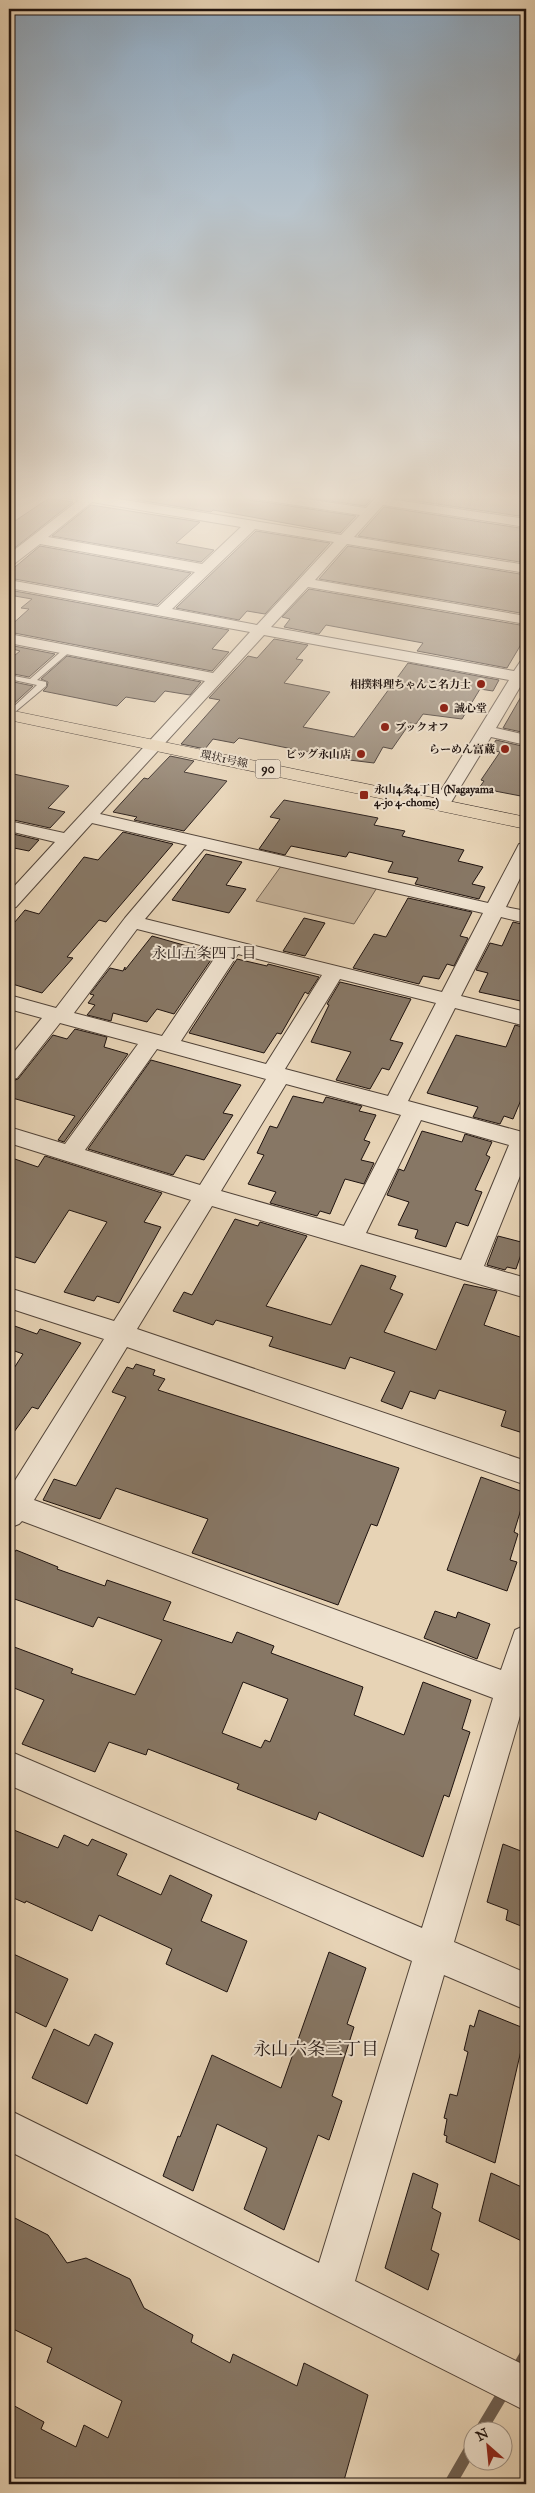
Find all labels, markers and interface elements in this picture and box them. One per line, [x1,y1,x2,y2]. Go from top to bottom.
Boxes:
place label: 相撲料理ちゃんこ名力士 [350,678,471,691]
marker: 相撲料理ちゃんこ名力士 [475,678,487,690]
marker: 誠心堂 [438,702,450,714]
place label: 誠心堂 [454,702,487,715]
marker: ブックオフ [379,721,391,733]
place label: ブックオフ [395,721,449,734]
place label: らーめん富蔵 [429,743,495,756]
marker: らーめん富蔵 [499,743,511,755]
street label: 環状1号線 [199,748,249,770]
place label: ビッグ永山店 [285,748,351,761]
marker: ビッグ永山店 [355,748,367,760]
road number: 90 [256,760,280,779]
place label: 永山4条4丁目 (Nagayama 4-jo 4-chome) [374,783,494,810]
marker: 永山4条4丁目 (Nagayama 4-jo 4-chome) [358,789,370,801]
district label: 永山五条四丁目 [151,944,257,962]
district label: 永山六条三丁目 [253,2038,379,2060]
north arrow [462,2420,512,2470]
text: N [473,2425,492,2445]

